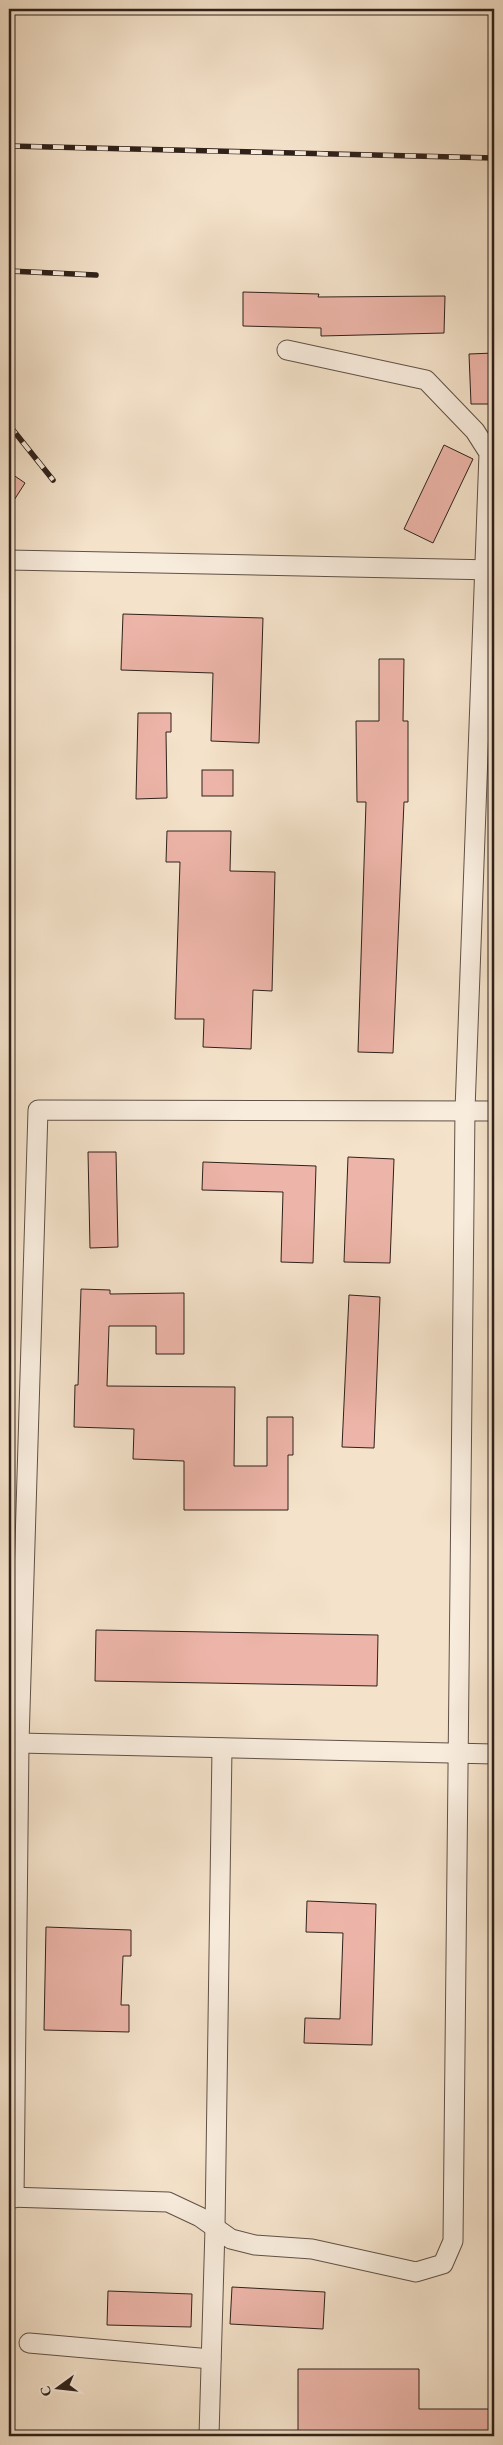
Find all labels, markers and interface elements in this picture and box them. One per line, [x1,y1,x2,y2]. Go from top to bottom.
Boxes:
north arrow [32,2362,82,2412]
text: С [35,2384,55,2398]

